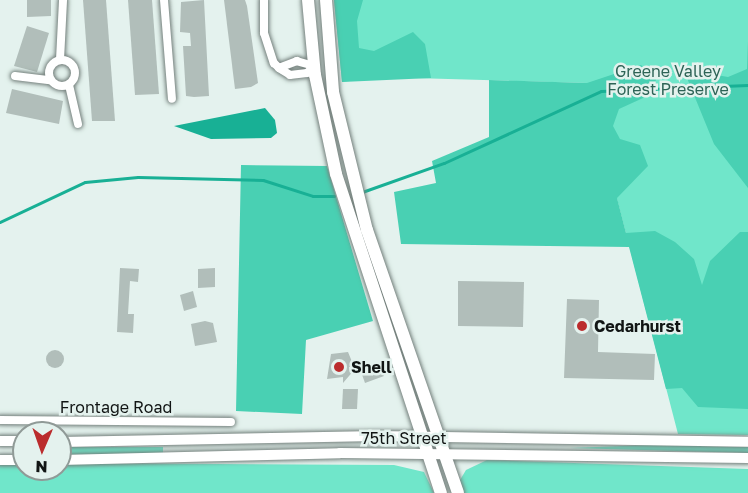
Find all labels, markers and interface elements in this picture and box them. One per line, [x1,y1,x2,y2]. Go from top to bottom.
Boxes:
park label: Greene Valley Forest Preserve [607,61,729,99]
place label: Cedarhurst [594,316,681,336]
marker: Cedarhurst [575,319,589,333]
place label: Shell [351,357,392,377]
marker: Shell [332,360,346,374]
street label: Frontage Road [60,397,172,417]
north arrow [12,421,72,481]
street label: 75th Street [361,428,447,448]
text: N [35,457,48,477]

